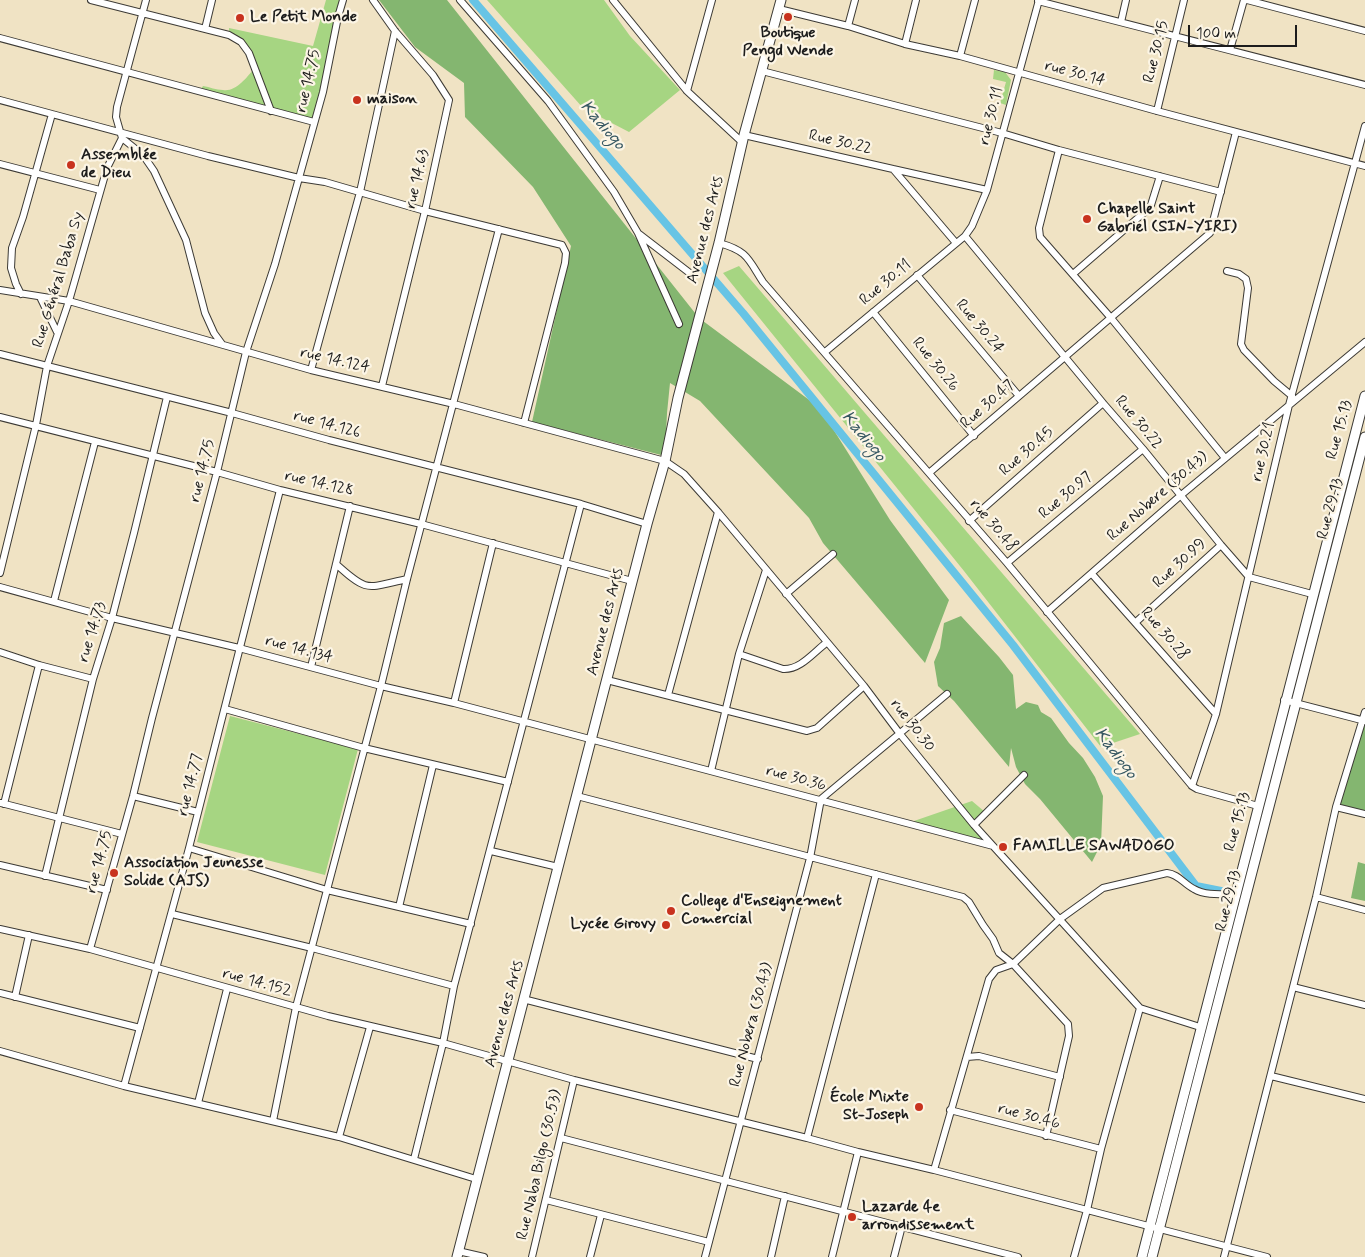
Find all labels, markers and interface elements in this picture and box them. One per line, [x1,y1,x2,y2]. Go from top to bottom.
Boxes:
place label: Le Petit Monde [250,8,357,28]
marker: Boutique Pengd Wende [782,11,794,23]
marker: Le Petit Monde [234,12,246,24]
scale bar [1190,15,1299,47]
street label: Rue 30.15 [1140,19,1174,85]
place label: Boutique Pengd Wende [743,24,833,62]
text: 100 m [1196,24,1236,44]
street label: rue 14.75 [292,48,326,114]
street label: rue 30.14 [1043,57,1107,91]
street label: rue 30.11 [976,85,1008,147]
place label: maison [367,90,418,110]
marker: maison [351,94,363,106]
water label: Kadiogo [575,97,629,155]
street label: Rue 30.22 [807,126,873,160]
place label: Assemblée de Dieu [81,146,157,184]
street label: rue 14.63 [402,147,434,211]
marker: Assemblée de Dieu [65,159,77,171]
street label: Avenue des Arts [683,174,729,286]
place label: Chapelle Saint Gabriel (SIN-YIRI) [1097,200,1237,238]
street label: Rue Général Baba Sy [29,210,89,350]
marker: Chapelle Saint Gabriel (SIN-YIRI) [1081,213,1093,225]
street label: Rue 30.11 [856,256,916,310]
street label: Rue 30.24 [951,296,1007,358]
street label: Rue 30.26 [907,334,963,396]
street label: rue 14.124 [298,344,372,378]
street label: Rue 30.47 [957,376,1019,434]
street label: Rue 30.22 [1110,392,1166,454]
street label: Rue 15.13 [1323,398,1357,462]
street label: rue 14.126 [291,407,363,443]
water label: Kadiogo [836,407,890,467]
street label: rue 30.21 [1248,421,1280,483]
street label: Rue 30.45 [996,423,1058,481]
street label: rue 14.75 [186,438,220,504]
street label: Rue Nobere (30.43) [1104,448,1212,546]
street label: rue 14.128 [283,467,355,501]
street label: Rue 30.97 [1035,468,1097,524]
street label: Rue 29.13 [1314,476,1348,542]
street label: rue 30.48 [965,496,1021,556]
street label: Rue 30.99 [1149,535,1211,593]
street label: Avenue des Arts [583,566,629,678]
street label: rue 14.73 [75,599,111,665]
street label: Rue 30.28 [1136,603,1192,665]
street label: rue 14.134 [263,632,335,668]
street label: rue 30.30 [885,696,939,756]
water label: Kadiogo [1089,724,1141,784]
street label: rue 14.77 [174,752,208,818]
street label: rue 30.36 [764,762,828,796]
street label: Rue 15.13 [1221,790,1255,854]
street label: rue 14.75 [82,829,118,895]
place label: FAMILLE SAWADOGO [1013,837,1175,857]
marker: FAMILLE SAWADOGO [997,841,1009,853]
place label: Association Jeunesse Solide (AJS) [124,854,264,892]
marker: Association Jeunesse Solide (AJS) [108,867,120,879]
street label: Rue 29.13 [1212,868,1246,934]
place label: College d'Enseignement Comercial [681,892,842,930]
marker: College d'Enseignement Comercial [665,905,677,917]
place label: Lycée Girovy [570,915,656,935]
marker: Lycée Girovy [660,919,672,931]
street label: Avenue des Arts [481,958,529,1070]
street label: Rue Nobera (30.43) [726,961,778,1089]
street label: rue 14.152 [220,965,294,1001]
street label: Rue Naba Bilgo (30.53) [513,1088,567,1242]
place label: École Mixte St-Joseph [830,1088,909,1126]
street label: rue 30.46 [996,1100,1062,1134]
marker: École Mixte St-Joseph [913,1101,925,1113]
place label: Lazarde 4e arrondissement [862,1198,974,1236]
marker: Lazarde 4e arrondissement [846,1211,858,1223]

